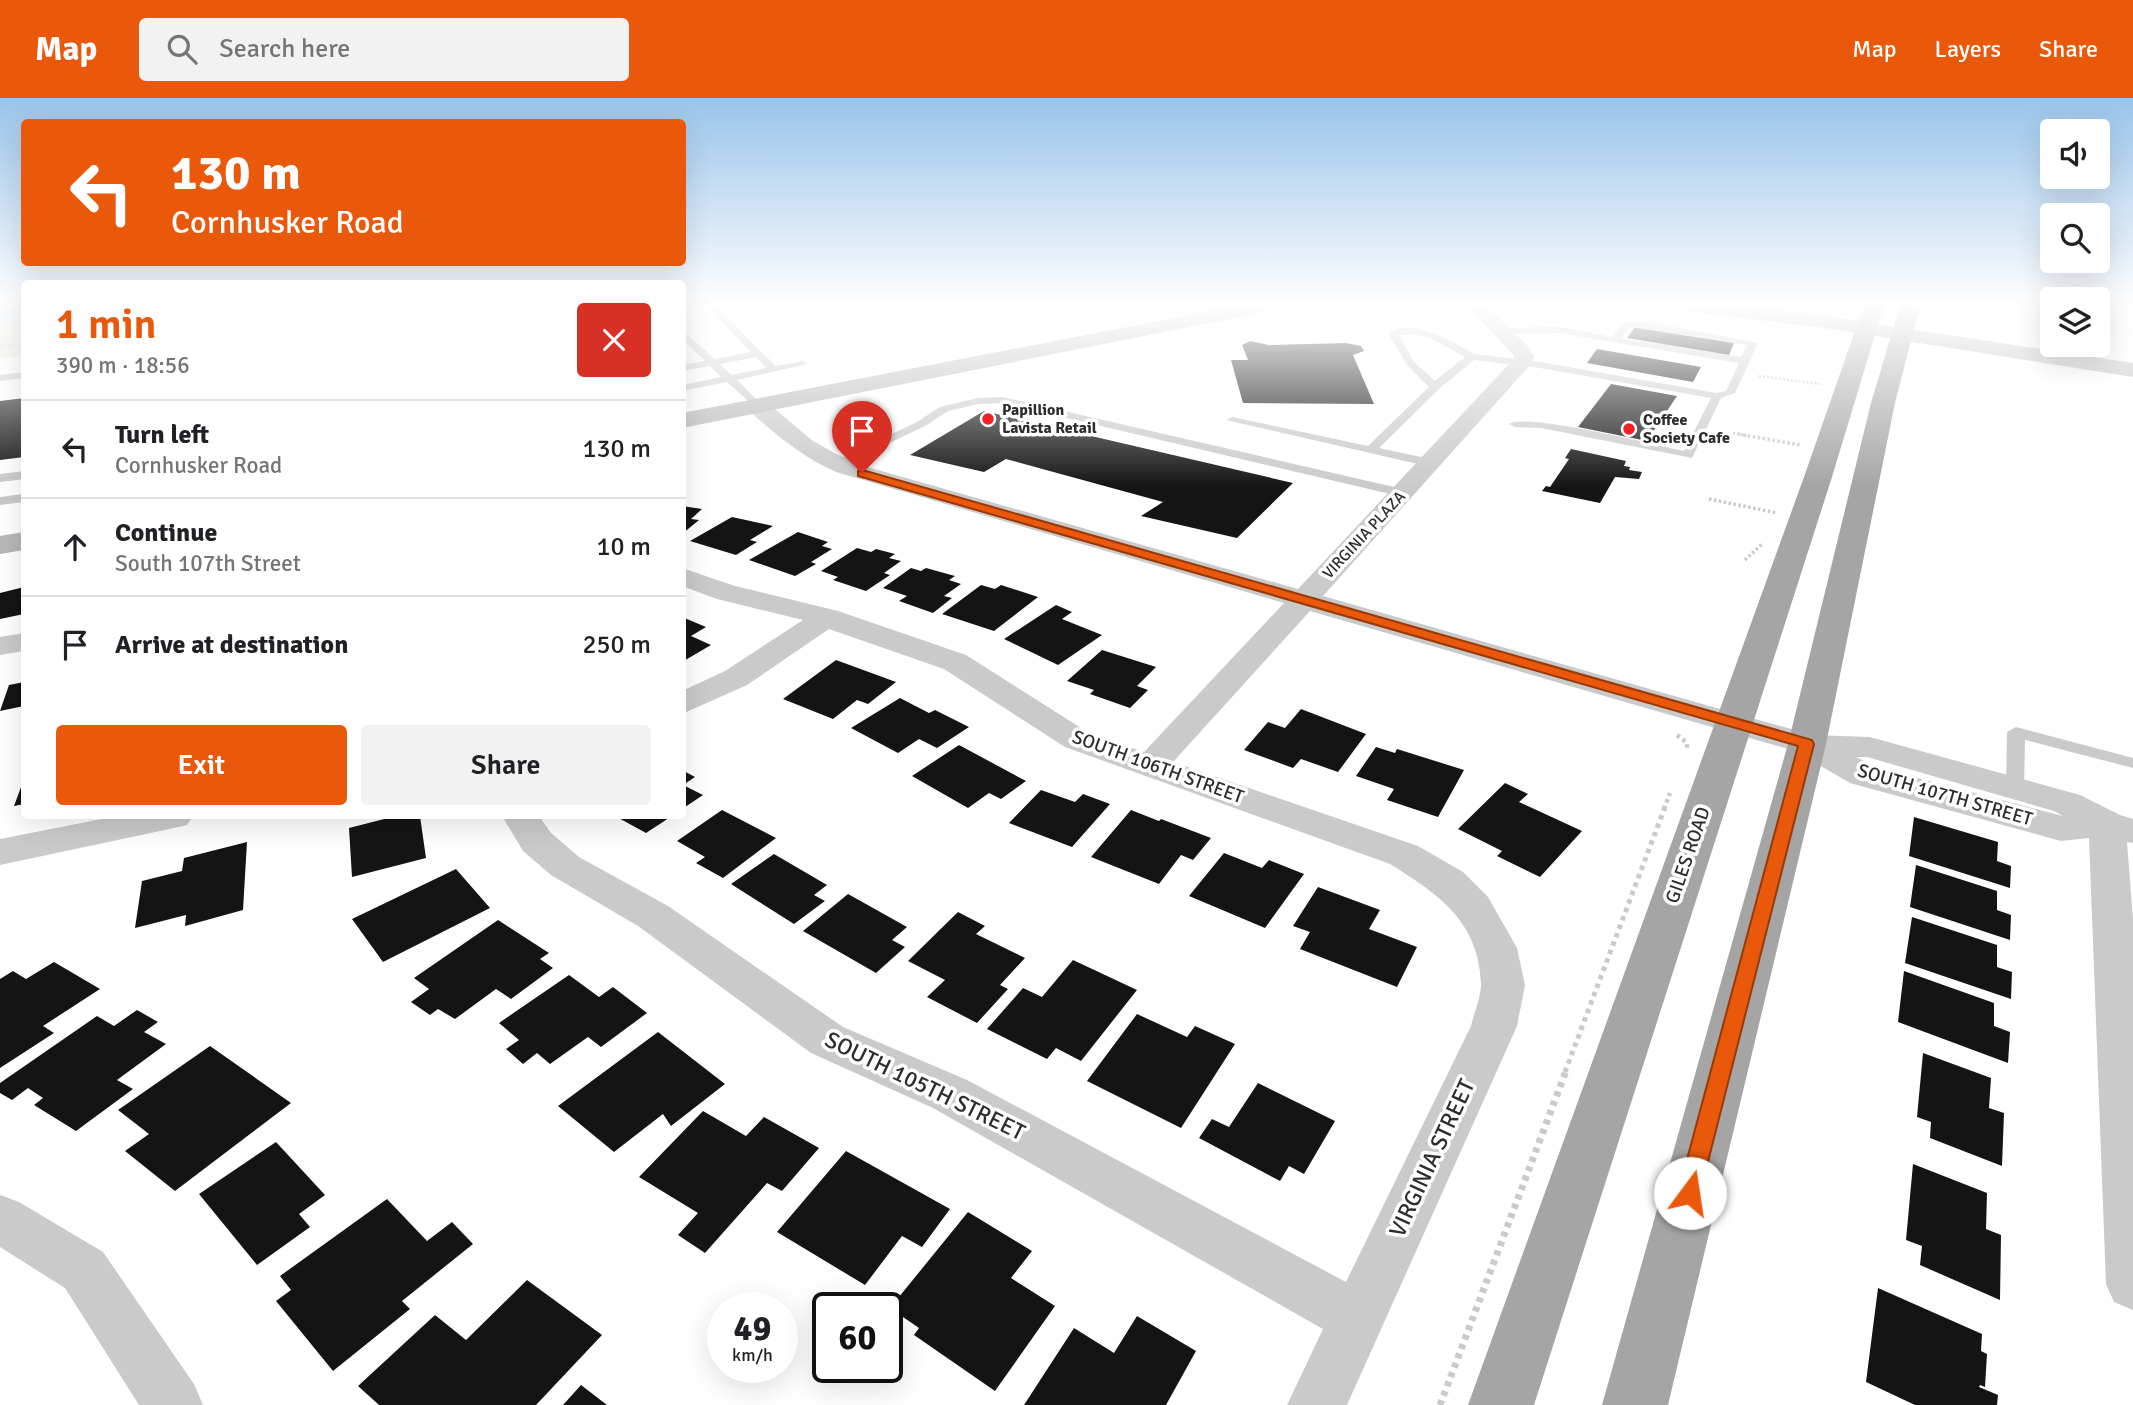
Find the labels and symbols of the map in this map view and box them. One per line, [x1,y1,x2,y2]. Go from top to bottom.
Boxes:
place label: Papillion Lavista Retail [1002,400,1097,438]
pin [832,401,892,473]
place label: Coffee Society Cafe [1643,410,1730,448]
marker: Papillion Lavista Retail [980,411,996,427]
marker: Coffee Society Cafe [1621,421,1637,437]
street label: VIRGINIA PLAZA [1318,487,1410,583]
street label: SOUTH 106TH STREET [1069,725,1248,809]
street label: SOUTH 107TH STREET [1855,759,2036,832]
street label: GILES ROAD [1660,804,1716,906]
street label: SOUTH 105TH STREET [820,1025,1030,1147]
street label: VIRGINIA STREET [1383,1074,1482,1242]
position arrow [1653,1156,1727,1230]
speed limit sign: 60 [812,1292,903,1383]

